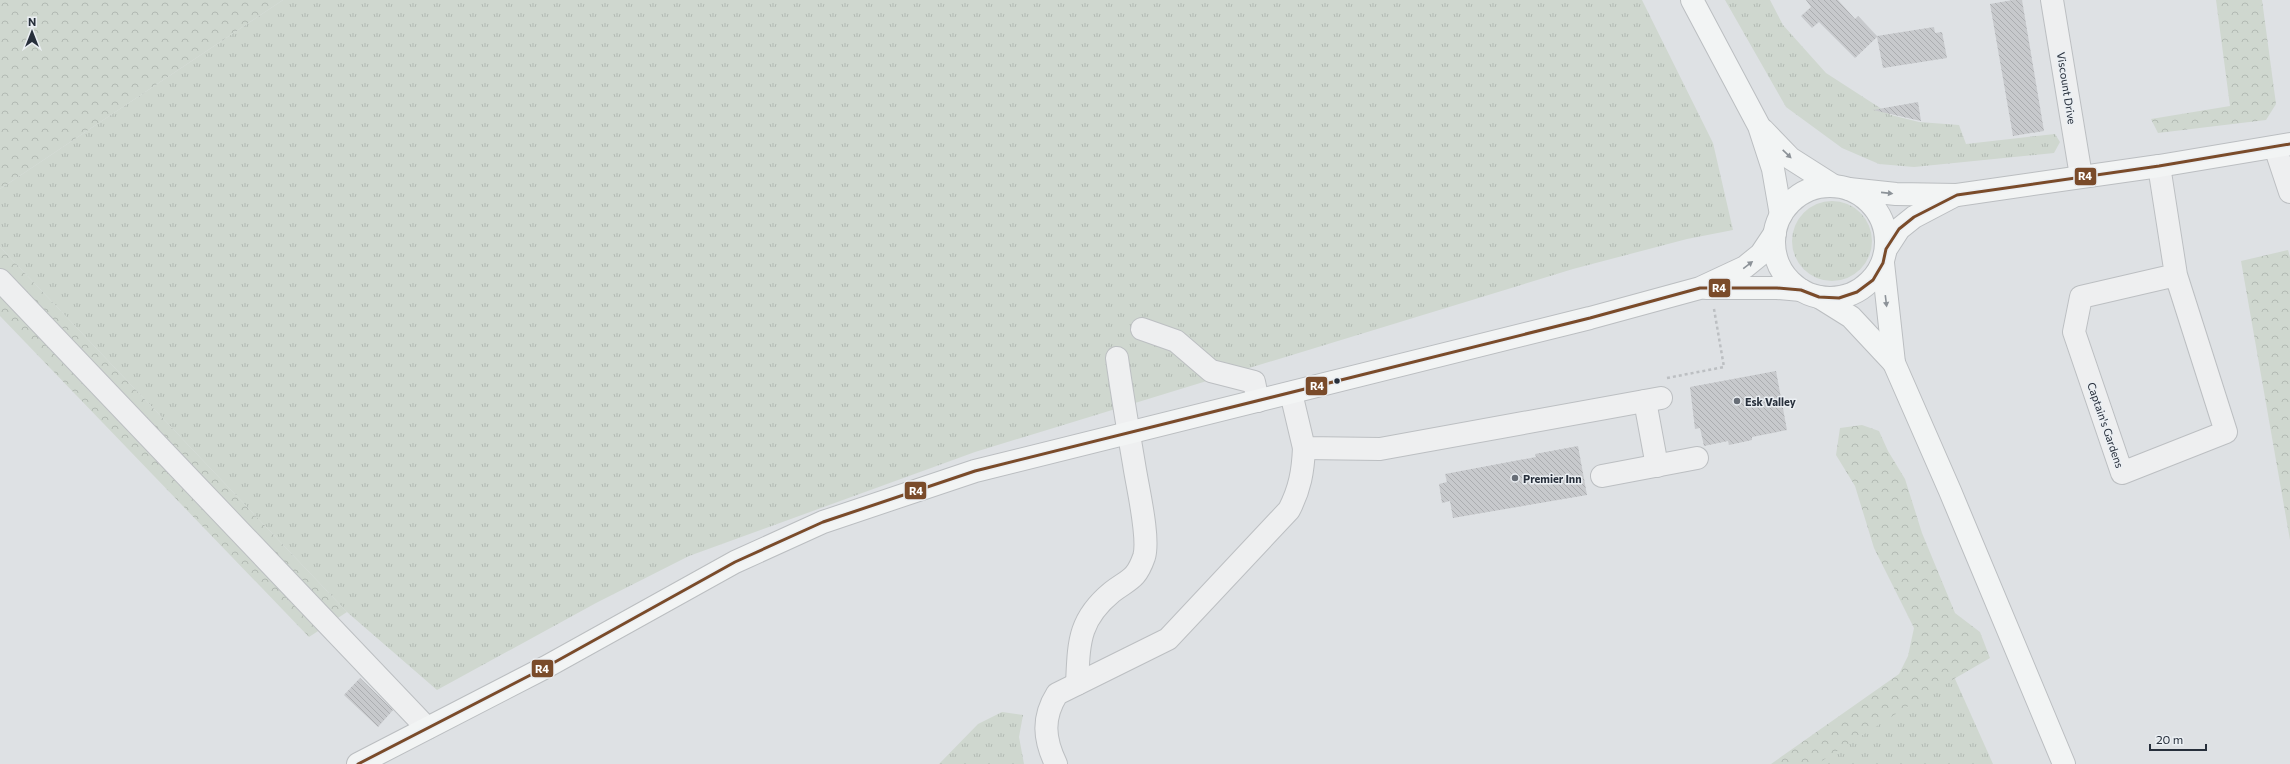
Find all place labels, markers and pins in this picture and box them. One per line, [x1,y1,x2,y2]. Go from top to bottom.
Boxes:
unlabelled marker [1332,376,1342,386]
place label: Esk Valley [1745,395,1796,408]
marker: Esk Valley [1732,396,1742,406]
place label: Premier Inn [1523,472,1582,485]
marker: Premier Inn [1510,473,1520,483]

